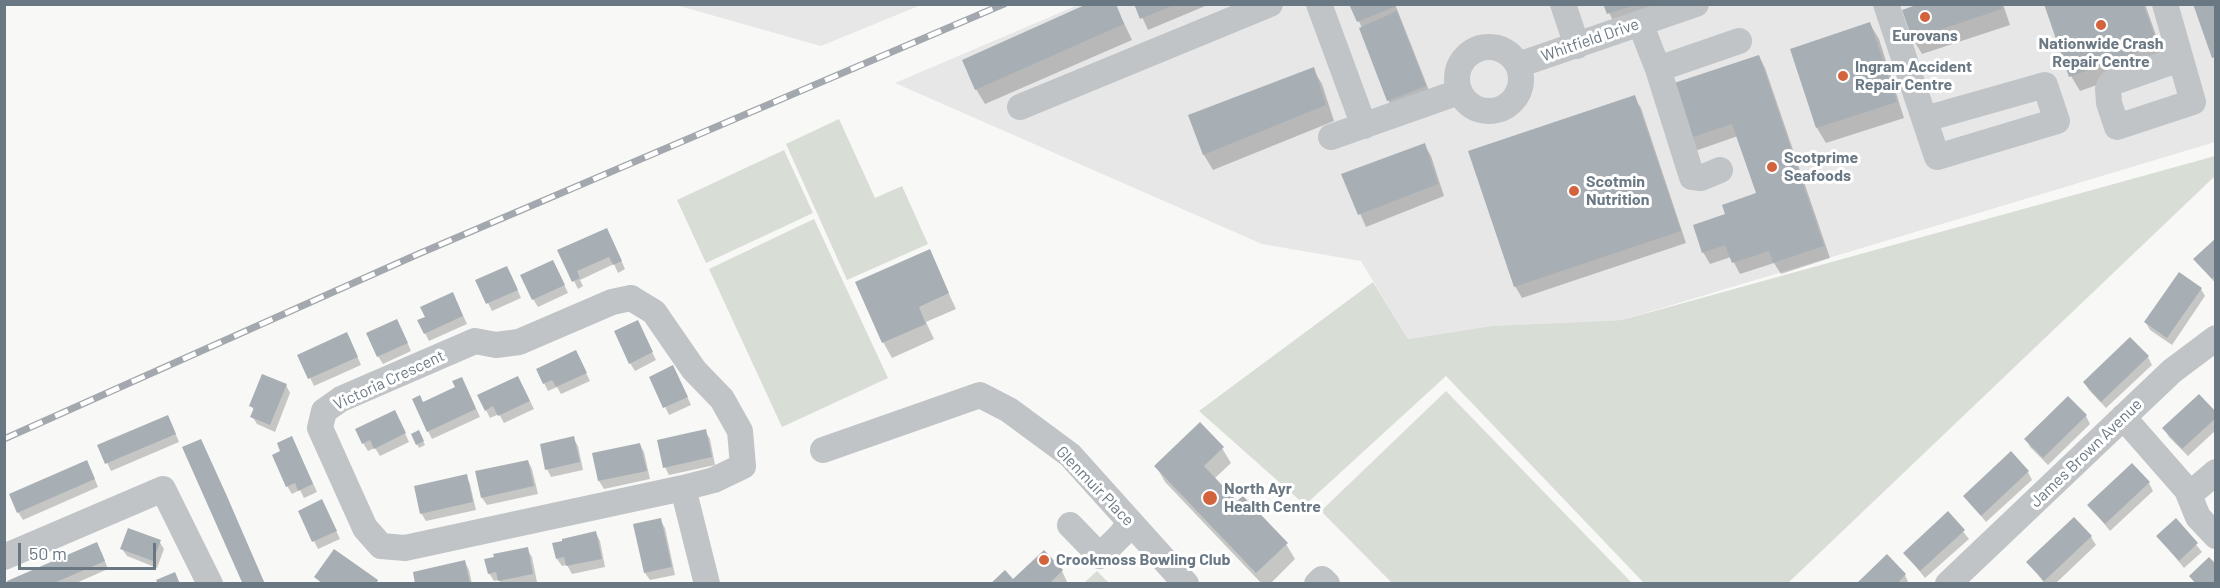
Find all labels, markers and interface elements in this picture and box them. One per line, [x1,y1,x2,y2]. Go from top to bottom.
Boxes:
marker: Eurovans [1918,10,1932,24]
street label: Whitfield Drive [1539,14,1641,66]
marker: Nationwide Crash Repair Centre [2094,18,2108,32]
place label: Eurovans [1892,26,1958,46]
place label: Nationwide Crash Repair Centre [2039,34,2163,72]
place label: Ingram Accident Repair Centre [1855,57,1972,95]
marker: Ingram Accident Repair Centre [1836,69,1850,83]
place label: Scotprime Seafoods [1784,148,1858,186]
marker: Scotprime Seafoods [1765,160,1779,174]
place label: Scotmin Nutrition [1586,172,1649,210]
marker: Scotmin Nutrition [1567,184,1581,198]
street label: Victoria Crescent [330,346,448,414]
street label: James Brown Avenue [2026,395,2146,511]
street label: Glenmuir Place [1052,442,1138,530]
place label: North Ayr Health Centre [1224,479,1321,517]
marker: North Ayr Health Centre [1201,489,1219,507]
scale bar [21,531,159,569]
text: 50 m [29,542,67,564]
place label: Crookmoss Bowling Club [1056,550,1231,570]
marker: Crookmoss Bowling Club [1037,553,1051,567]

